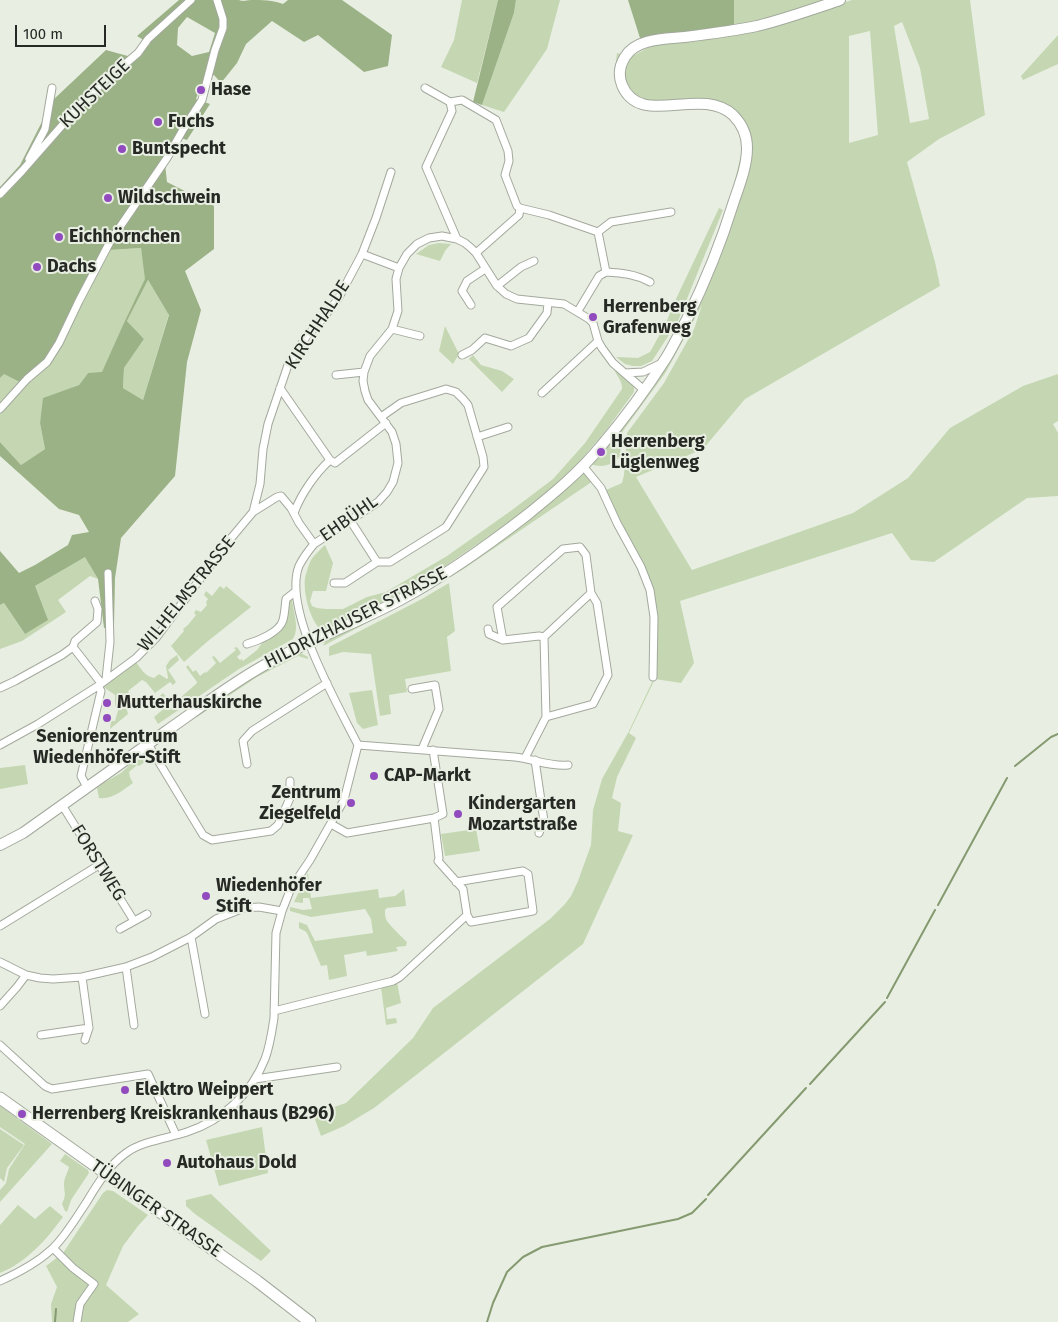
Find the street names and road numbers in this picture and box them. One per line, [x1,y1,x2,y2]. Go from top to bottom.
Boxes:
street label: KUHSTEIGE [55,55,135,133]
street label: KIRCHHALDE [281,276,355,374]
street label: EHBÜHL [316,491,382,547]
street label: WILHELMSTRASSE [134,532,240,656]
street label: HILDRIZHAUSER STRASSE [261,563,451,673]
street label: FORSTWEG [66,821,130,905]
street label: TÜBINGER STRASSE [86,1156,226,1262]

